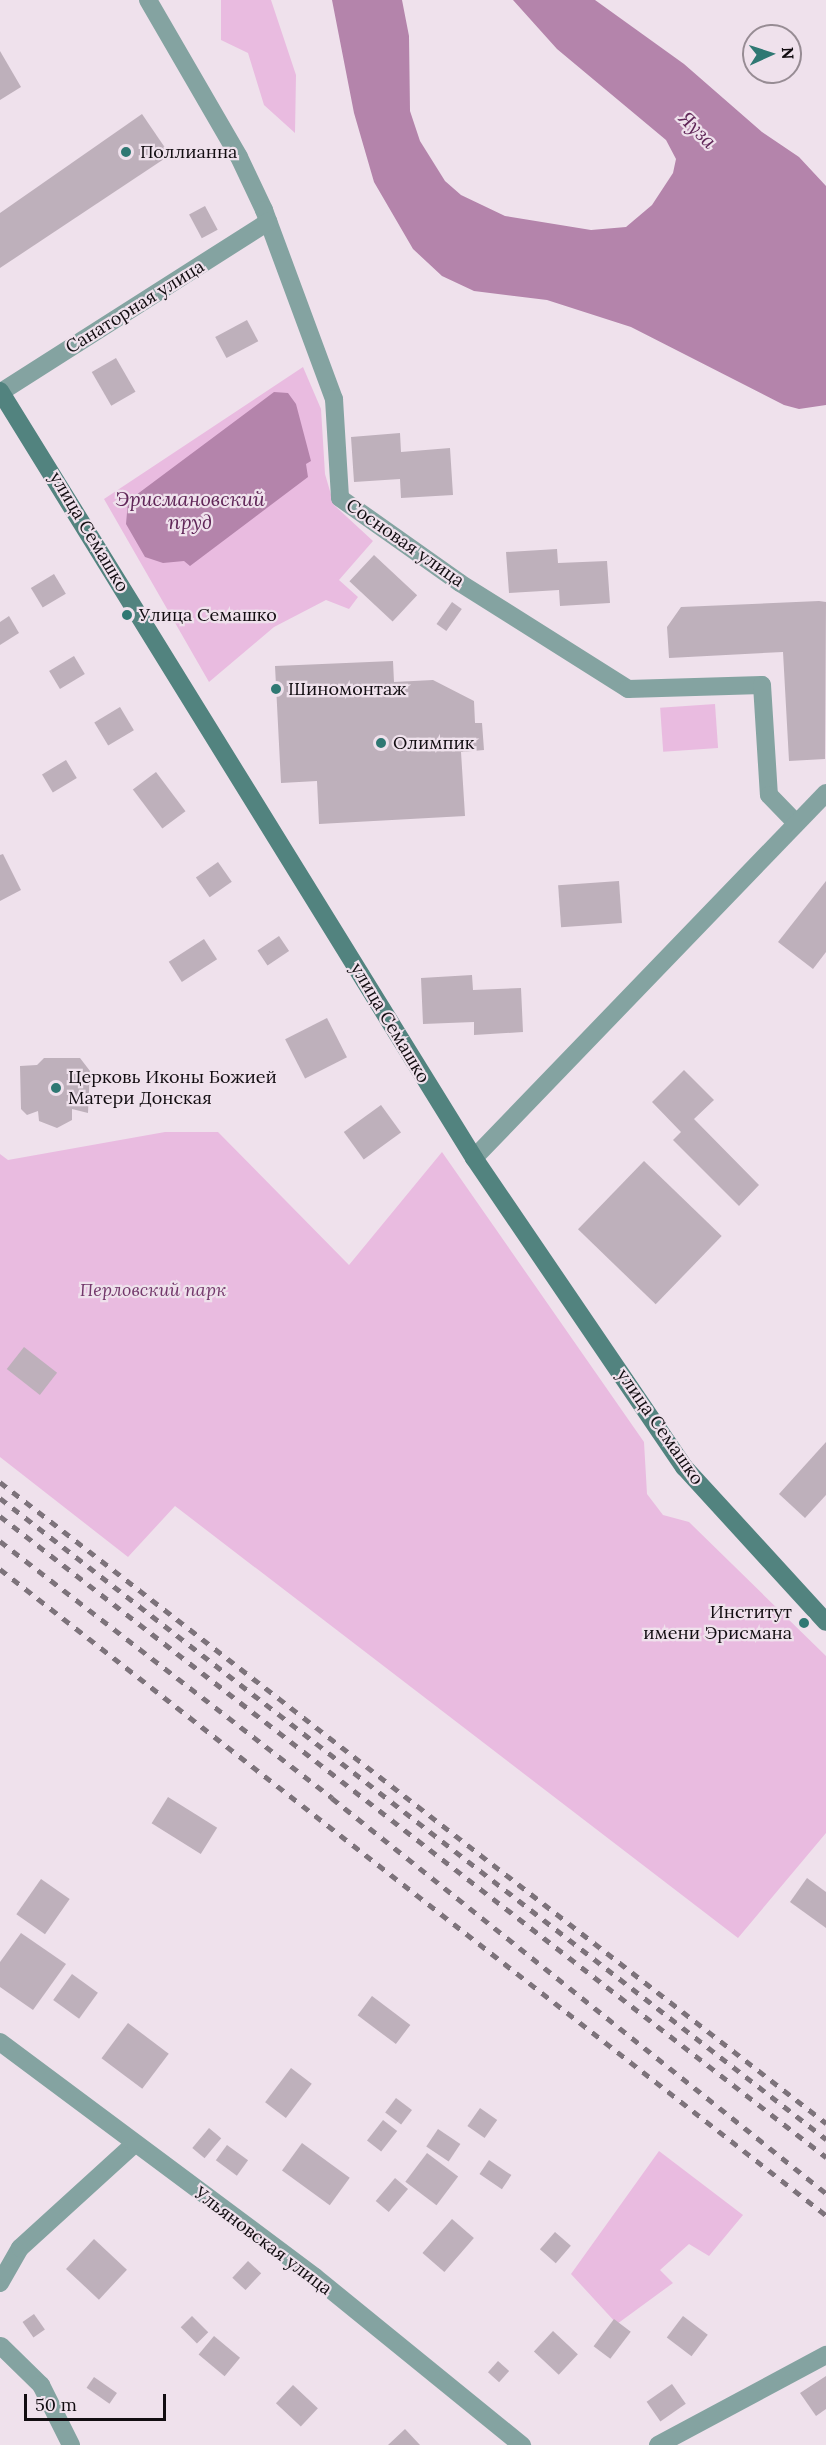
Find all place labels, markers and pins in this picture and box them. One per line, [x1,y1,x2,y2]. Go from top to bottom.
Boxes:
place label: Поллианна [140,141,237,163]
marker: Поллианна [117,143,135,161]
place label: Улица Семашко [139,604,277,626]
marker: Улица Семашко [120,608,134,622]
place label: Шиномонтаж [288,678,406,700]
marker: Шиномонтаж [269,682,283,696]
place label: Олимпик [393,732,475,754]
marker: Олимпик [374,736,388,750]
place label: Церковь Иконы Божией Матери Донская [68,1067,277,1110]
marker: Церковь Иконы Божией Матери Донская [49,1081,63,1095]
place label: Институт имени Эрисмана [643,1602,792,1644]
marker: Институт имени Эрисмана [797,1616,811,1630]

